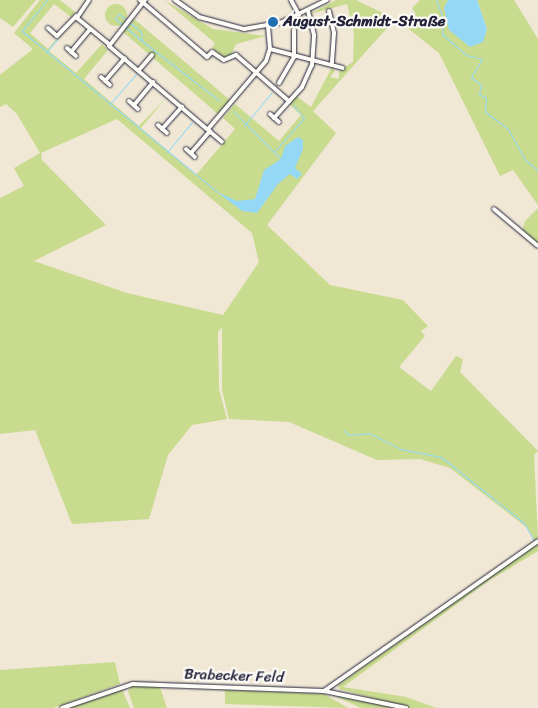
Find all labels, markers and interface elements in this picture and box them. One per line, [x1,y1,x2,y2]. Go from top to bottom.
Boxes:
place label: August-Schmidt-Straße [283,13,445,31]
marker: August-Schmidt-Straße [267,16,279,28]
street label: Brabecker Feld [184,665,284,687]

